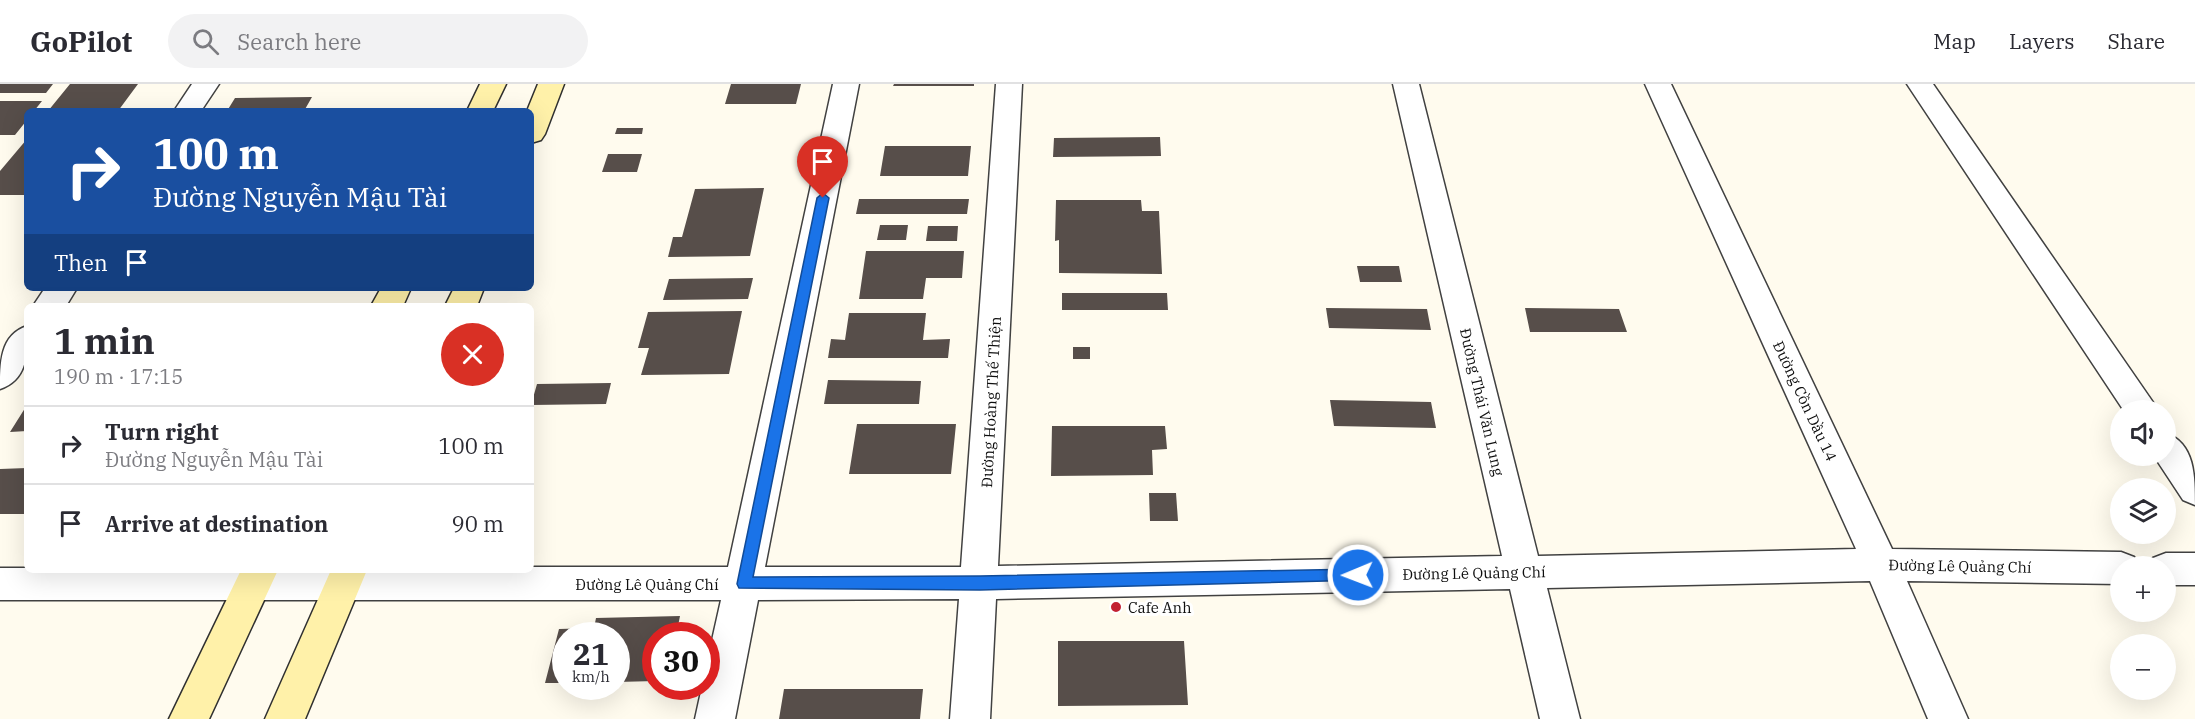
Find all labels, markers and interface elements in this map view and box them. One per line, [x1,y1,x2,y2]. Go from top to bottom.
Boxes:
search box [168,14,588,68]
text: GoPilot [30,23,132,60]
icon: search [189,25,222,58]
text: Search here [237,27,361,56]
text: Map [1933,27,1976,55]
text: Layers [2009,27,2075,55]
text: Share [2108,27,2165,55]
text: 100 m [153,126,279,181]
icon: right [54,132,132,210]
pin [797,136,848,198]
icon: arrive [806,145,839,178]
text: Đường Nguyễn Mậu Tài [153,179,447,214]
icon: arrive [120,246,153,279]
text: Then [54,248,108,277]
street label: Đường Hoàng Thế Thiện [977,315,1005,488]
text: 1 min [54,317,155,364]
button: close [441,323,504,386]
street label: Đường Thái Văn Lung [1456,326,1508,478]
street label: Đường Cồn Dầu 14 [1769,338,1841,464]
text: 190 m · 17:15 [54,363,183,390]
map controls [2110,400,2176,700]
button: sound [2110,400,2176,466]
text: Turn right [105,417,219,446]
icon: right [54,429,87,462]
text: 100 m [438,431,504,460]
text: Đường Nguyễn Mậu Tài [105,446,323,473]
button: layers [2110,478,2176,544]
icon: arrive [54,507,87,540]
text: Arrive at destination [105,509,328,538]
text: 90 m [452,509,504,538]
position arrow [1326,543,1390,607]
street label: Đường Lê Quảng Chí [1888,555,2032,577]
button: + [2110,556,2176,622]
street label: Đường Lê Quảng Chí [1402,562,1546,584]
street label: Đường Lê Quảng Chí [575,575,719,594]
place label: Cafe Anh [1128,598,1192,617]
marker: Cafe Anh [1109,600,1123,614]
speed limit sign: 30 [642,622,720,700]
text: 21 [573,634,609,673]
button: − [2110,634,2176,700]
text: km/h [572,667,610,686]

